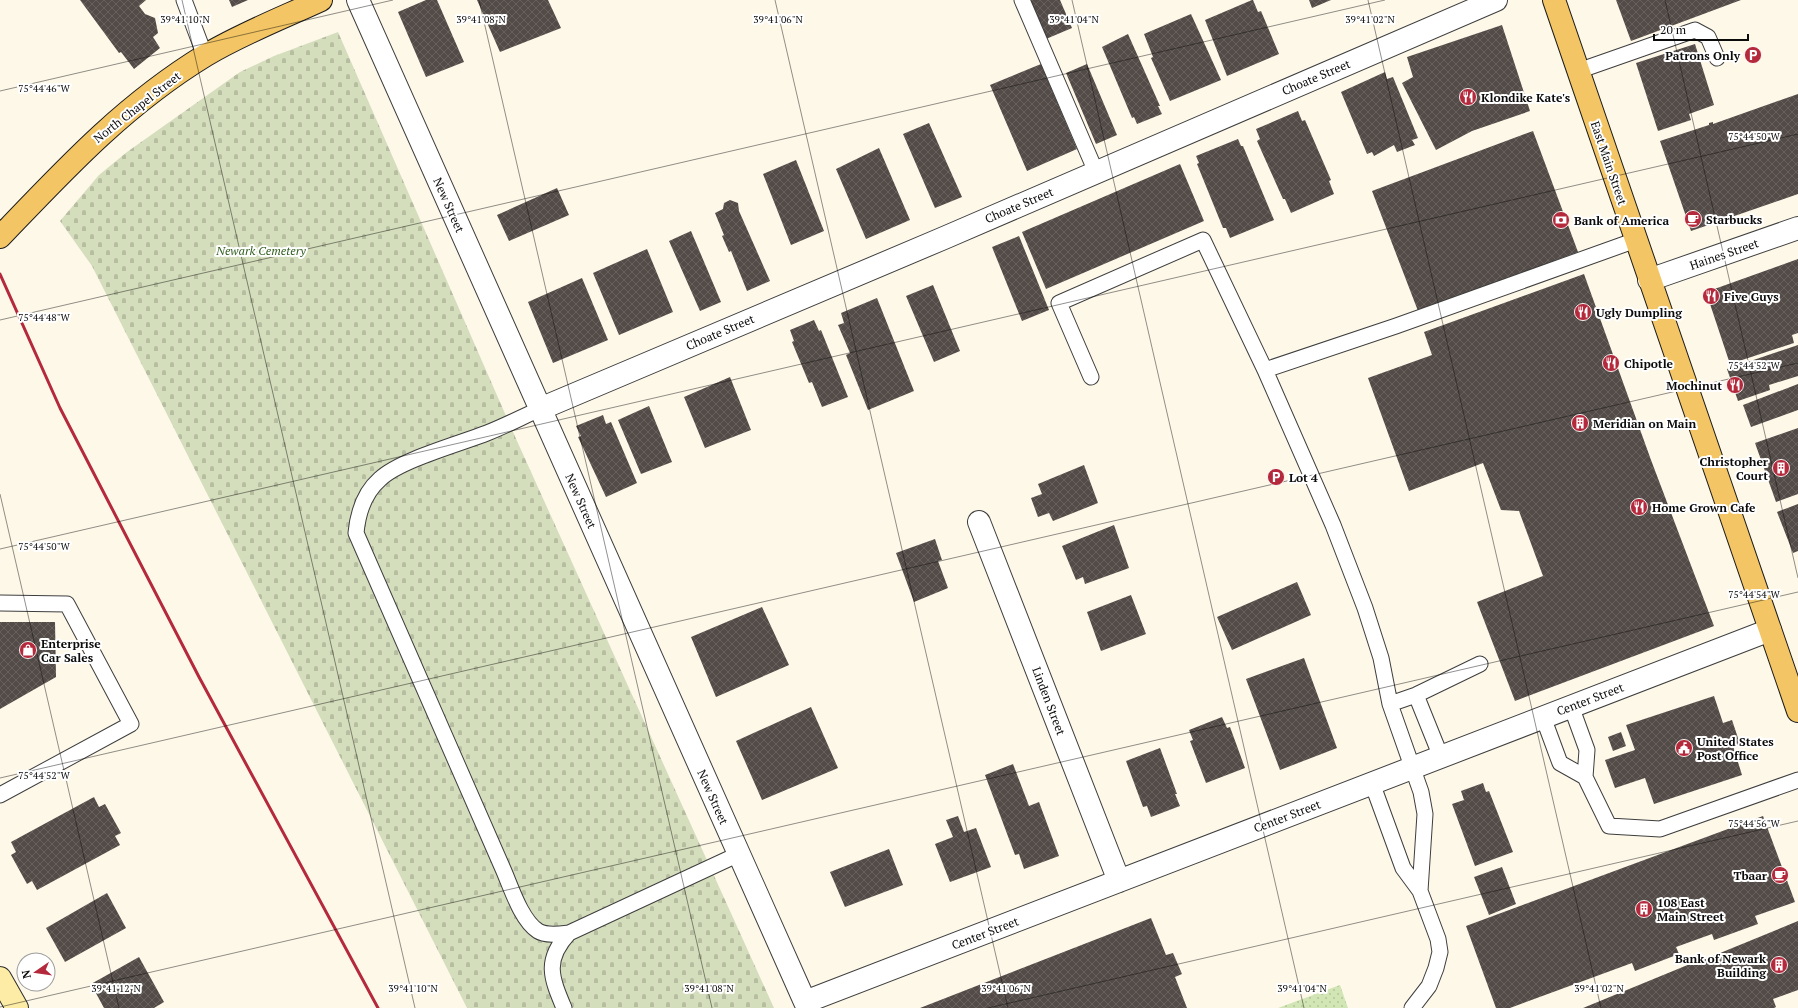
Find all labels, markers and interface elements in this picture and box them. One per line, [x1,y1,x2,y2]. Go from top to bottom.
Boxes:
text: 39°41'10"N [160,13,210,26]
text: 39°41'08"N [456,13,506,26]
text: 39°41'06"N [753,13,803,26]
text: 39°41'04"N [1049,13,1099,26]
text: 39°41'02"N [1345,13,1395,26]
scale bar [1654,16,1748,42]
text: 20 m [1660,22,1687,37]
parking icon: Patrons Only [1743,45,1763,65]
place label: Patrons Only [1665,48,1741,63]
street label: Choate Street [1280,56,1353,98]
street label: North Chapel Street [90,68,184,146]
text: 75°44'46"W [18,82,70,95]
restaurant icon: Klondike Kate's [1458,87,1478,107]
place label: Klondike Kate's [1481,90,1571,105]
street label: East Main Street [1588,119,1631,207]
text: 75°44'50"W [1728,130,1780,143]
street label: New Street [430,175,468,235]
street label: Choate Street [983,184,1056,226]
cafe icon: Starbucks [1683,209,1703,229]
bank icon: Bank of America [1551,210,1571,230]
place label: Starbucks [1706,212,1763,227]
place label: Bank of America [1574,213,1669,228]
street label: Haines Street [1688,235,1761,273]
park label: Newark Cemetery [215,243,306,258]
restaurant icon: Five Guys [1701,286,1721,306]
place label: Five Guys [1724,289,1779,304]
restaurant icon: Ugly Dumpling [1573,302,1593,322]
place label: Ugly Dumpling [1596,305,1682,320]
text: 75°44'48"W [18,311,70,324]
street label: Choate Street [684,311,757,353]
restaurant icon: Chipotle [1601,353,1621,373]
place label: Chipotle [1624,356,1674,371]
text: 75°44'52"W [1728,359,1780,372]
restaurant icon: Mochinut [1725,375,1745,395]
place label: Mochinut [1666,378,1722,393]
building icon: Meridian on Main [1570,413,1590,433]
place label: Meridian on Main [1593,416,1697,431]
place label: Christopher Court [1699,454,1769,483]
building icon: Christopher Court [1771,458,1791,478]
parking icon: Lot 4 [1266,467,1286,487]
place label: Lot 4 [1289,470,1318,485]
street label: New Street [562,471,600,531]
restaurant icon: Home Grown Cafe [1629,497,1649,517]
place label: Home Grown Cafe [1652,500,1756,515]
text: 75°44'50"W [18,540,70,553]
text: 75°44'54"W [1728,588,1780,601]
place label: Enterprise Car Sales [41,636,101,665]
shop icon: Enterprise Car Sales [18,640,38,660]
street label: Linden Street [1029,665,1069,738]
street label: Center Street [1554,679,1626,719]
place label: United States Post Office [1697,734,1774,763]
public building icon: United States Post Office [1674,738,1694,758]
street label: New Street [694,767,732,827]
text: 75°44'52"W [18,769,70,782]
street label: Center Street [1251,796,1323,836]
text: 75°44'56"W [1728,817,1780,830]
cafe icon: Tbaar [1770,865,1790,885]
place label: Tbaar [1733,868,1768,883]
place label: 108 East Main Street [1657,895,1724,924]
building icon: 108 East Main Street [1634,899,1654,919]
street label: Center Street [949,913,1021,953]
place label: Bank of Newark Building [1675,951,1766,980]
north arrow [16,952,56,992]
building icon: Bank of Newark Building [1769,955,1789,975]
text: N [18,968,34,980]
text: 39°41'12"N [91,982,141,995]
text: 39°41'10"N [388,982,438,995]
text: 39°41'08"N [684,982,734,995]
text: 39°41'06"N [981,982,1031,995]
text: 39°41'04"N [1277,982,1327,995]
text: 39°41'02"N [1574,982,1624,995]

